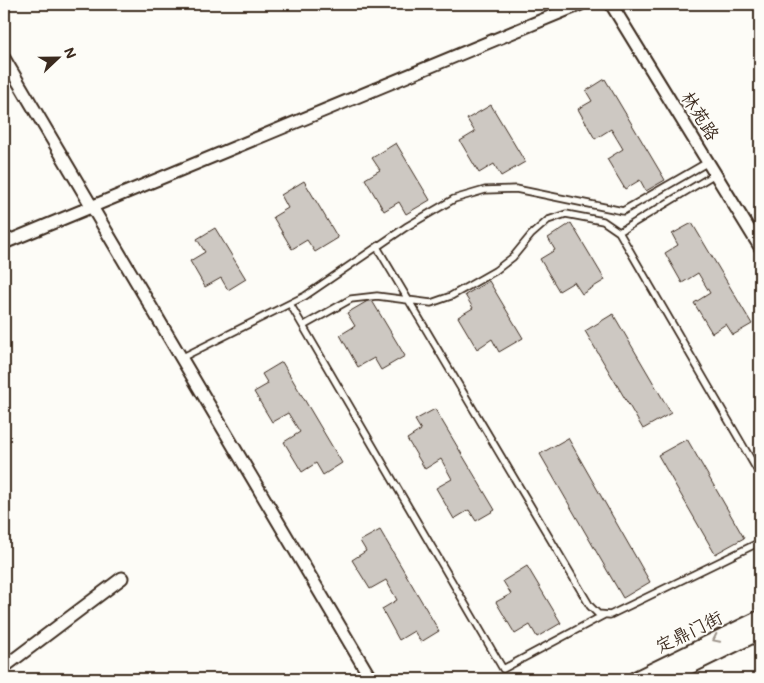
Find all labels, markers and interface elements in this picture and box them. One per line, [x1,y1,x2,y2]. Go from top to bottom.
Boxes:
north arrow [32,32,82,82]
text: N [60,44,81,61]
street label: 林苑路 [676,86,725,145]
street label: 定鼎门街 [651,605,726,658]
one-way arrow [713,633,722,643]

